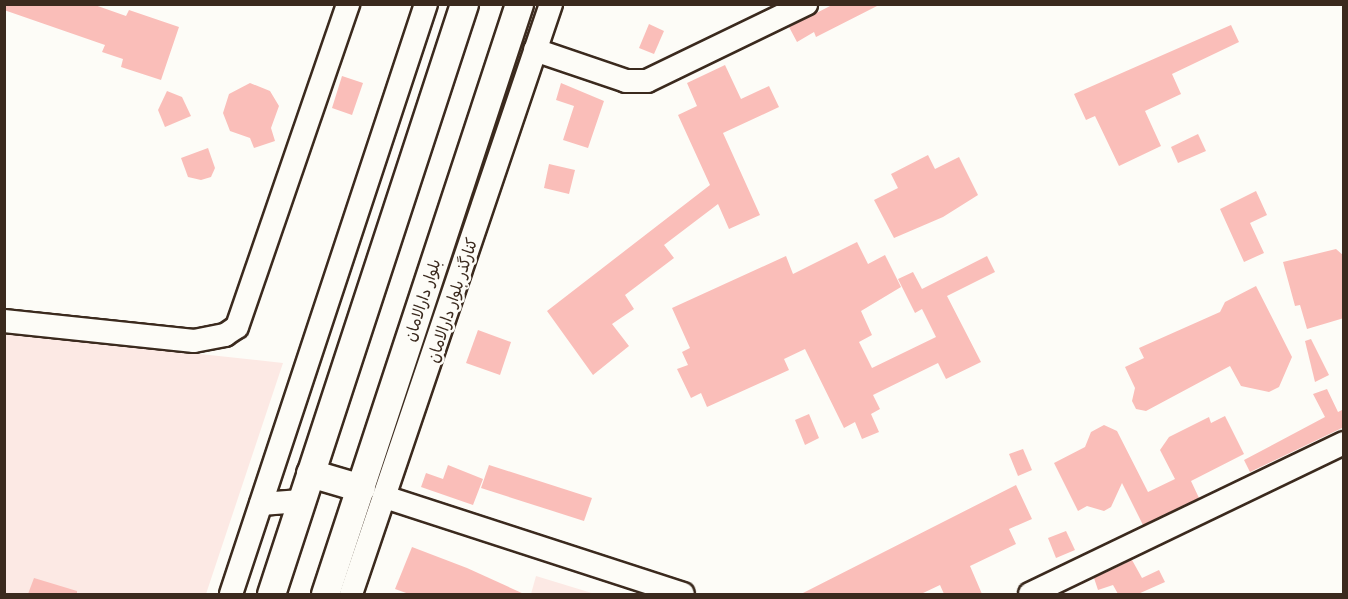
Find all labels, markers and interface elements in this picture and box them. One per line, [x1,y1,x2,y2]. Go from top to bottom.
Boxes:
street label: کنارگذر بلوار دارالامان [423,235,481,365]
street label: بلوار دارالامان [400,256,444,344]

